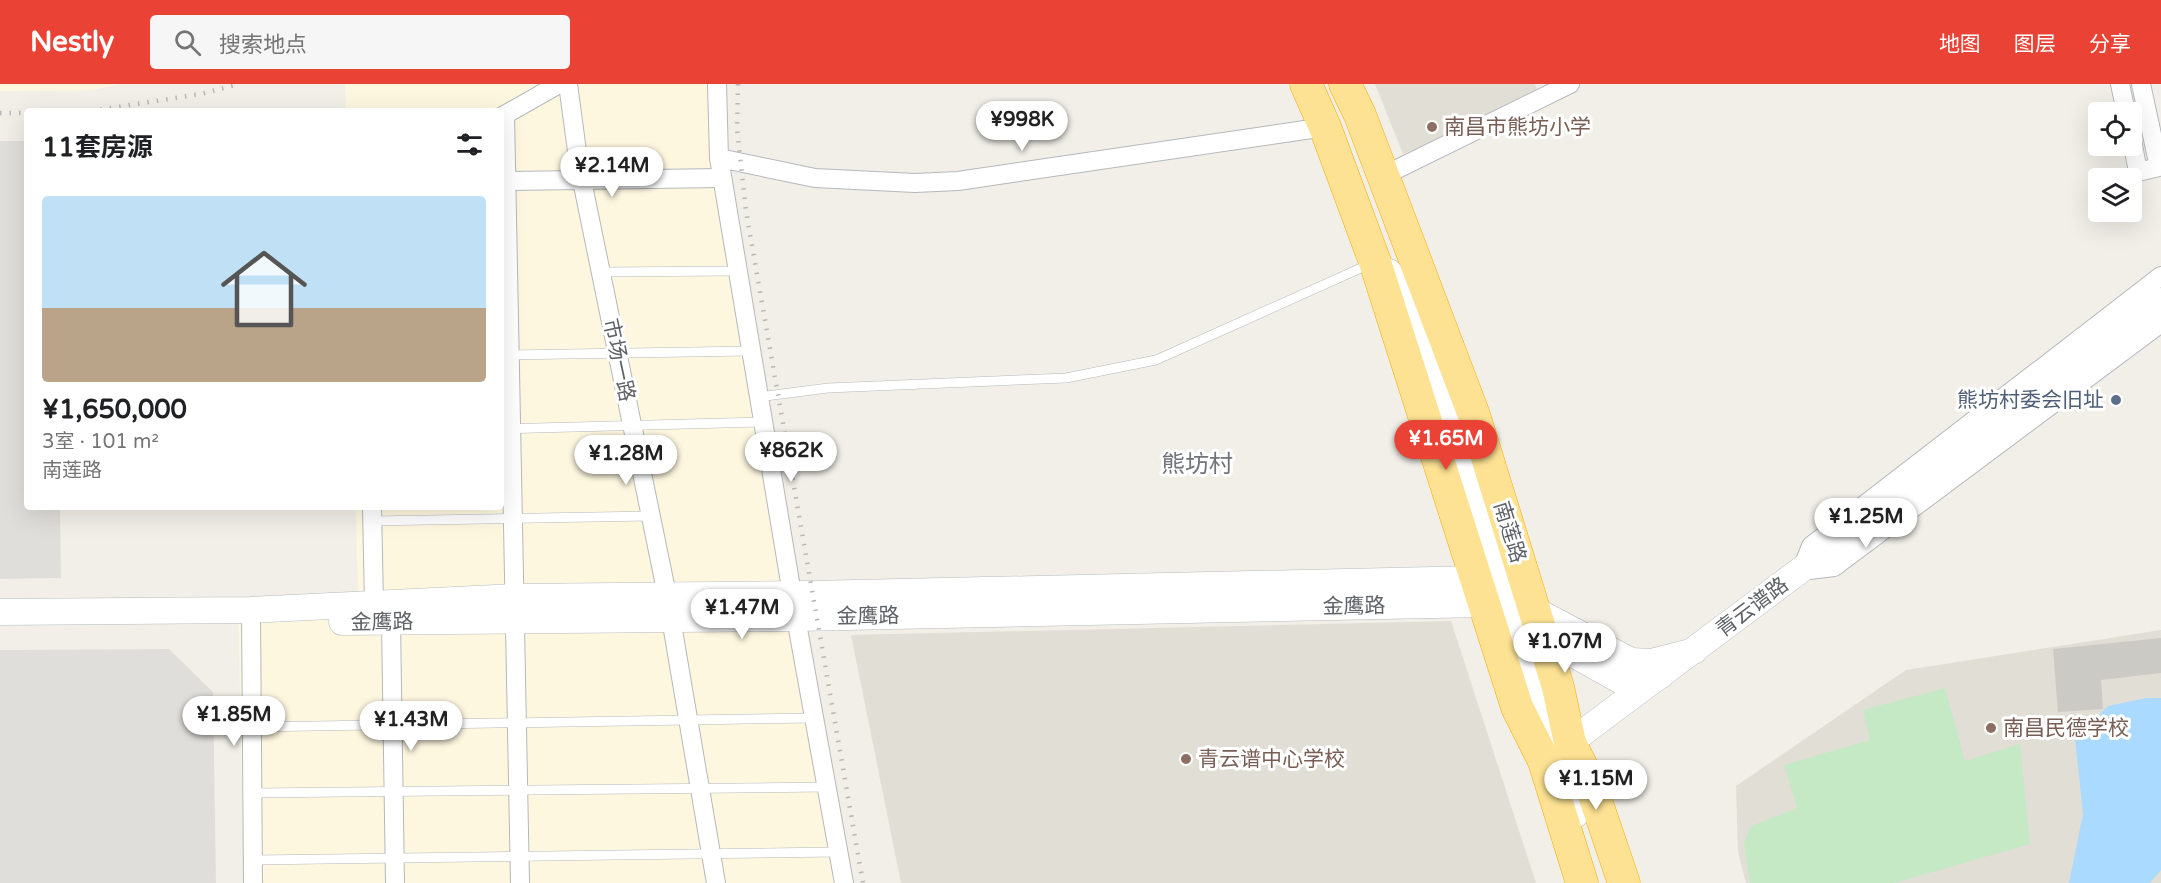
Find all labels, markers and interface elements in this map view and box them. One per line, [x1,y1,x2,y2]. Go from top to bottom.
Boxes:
search box [150,15,570,69]
text: Nestly [30,25,114,59]
icon: search [171,26,204,59]
text: 搜索地点 [219,32,307,58]
text: 地图 [1939,32,1981,57]
text: 图层 [2014,32,2056,57]
text: 分享 [2089,32,2131,57]
pin: ¥998K [980,101,1064,152]
map controls [2088,102,2142,222]
button: locate [2088,102,2142,156]
text: ¥998K [990,108,1054,132]
place label: 南昌市熊坊小学 [1444,115,1591,140]
marker: 南昌市熊坊小学 [1425,120,1439,134]
icon: filters [453,128,486,161]
text: 11套房源 [42,132,153,163]
pin: ¥2.14M [563,147,661,198]
text: ¥2.14M [574,154,650,178]
button: layers [2088,168,2142,222]
icon: home [210,235,318,343]
street label: 市场一路 [598,316,639,404]
place label: 熊坊村委会旧址 [1957,388,2104,413]
marker: 熊坊村委会旧址 [2109,393,2123,407]
text: ¥1,650,000 [42,394,187,425]
pin: ¥1.65M [1397,420,1495,471]
text: ¥1.65M [1408,427,1484,451]
text: 3室 · 101 m² [42,430,159,454]
pin: ¥862K [749,432,833,483]
pin: ¥1.28M [577,435,675,486]
text: ¥862K [759,439,823,463]
text: ¥1.28M [588,442,664,466]
district label: 熊坊村 [1161,450,1233,479]
text: 南莲路 [42,459,102,483]
street label: 南莲路 [1488,498,1531,566]
pin: ¥1.25M [1817,498,1915,549]
text: ¥1.25M [1828,505,1904,529]
street label: 青云谱路 [1711,572,1793,643]
pin: ¥1.47M [693,589,791,640]
street label: 金鹰路 [1322,593,1386,620]
text: ¥1.47M [705,596,779,620]
street label: 金鹰路 [836,603,900,630]
street label: 金鹰路 [350,609,414,636]
pin: ¥1.07M [1516,623,1614,674]
text: ¥1.07M [1527,630,1603,654]
pin: ¥1.85M [185,696,283,747]
pin: ¥1.43M [362,701,460,752]
text: ¥1.85M [196,703,272,727]
text: ¥1.43M [374,708,448,732]
place label: 南昌民德学校 [2003,716,2129,741]
marker: 南昌民德学校 [1984,721,1998,735]
place label: 青云谱中心学校 [1198,747,1345,772]
marker: 青云谱中心学校 [1179,752,1193,766]
pin: ¥1.15M [1547,760,1645,811]
text: ¥1.15M [1558,767,1634,791]

